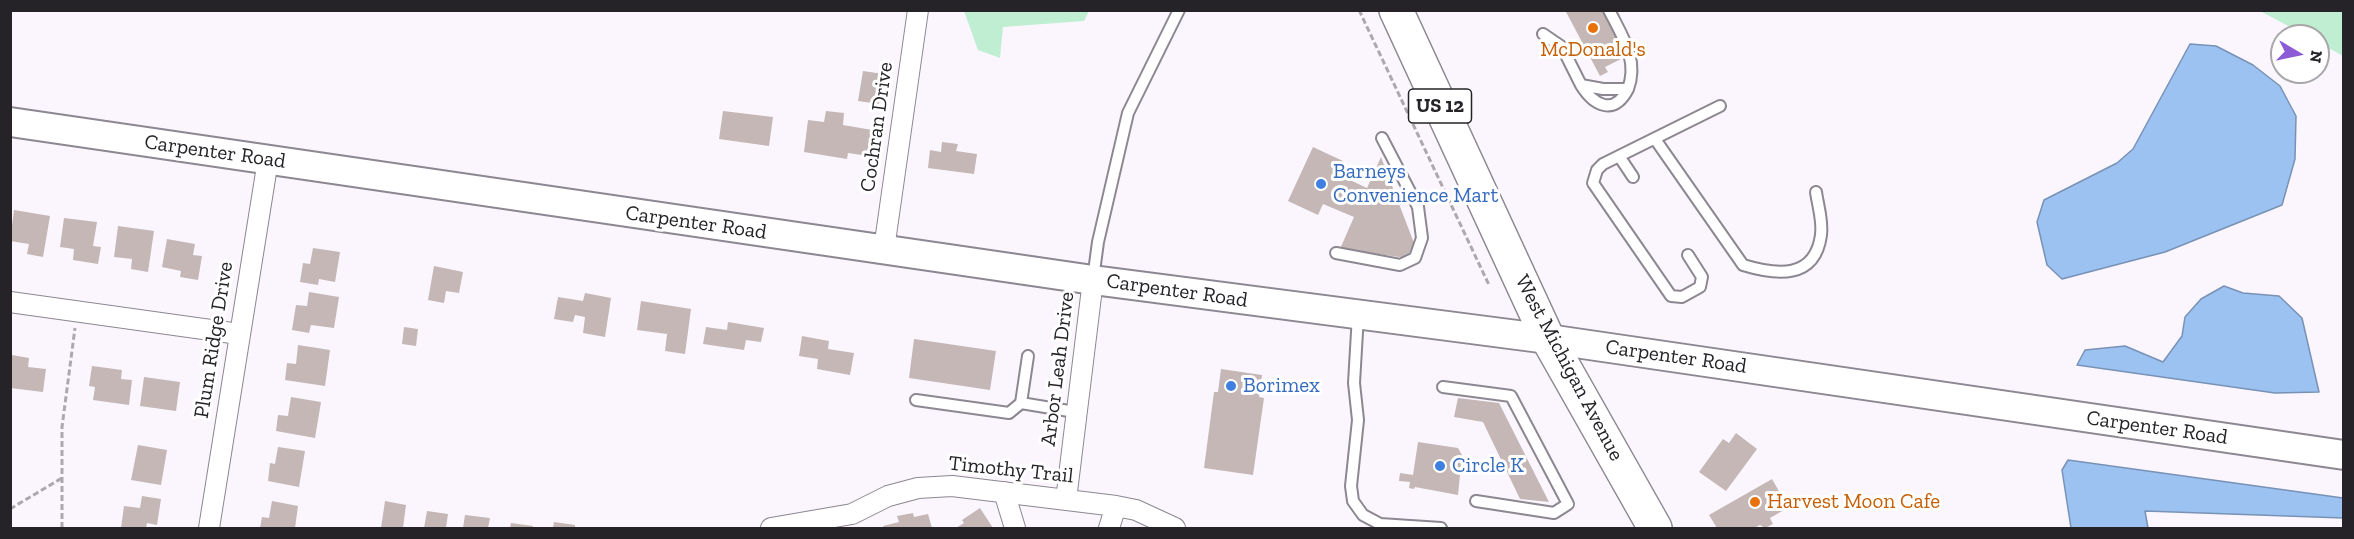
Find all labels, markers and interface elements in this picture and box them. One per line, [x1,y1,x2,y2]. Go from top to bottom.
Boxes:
marker: McDonald's [1586,21,1600,35]
north arrow [2270,24,2330,84]
place label: McDonald's [1540,37,1646,63]
text: N [2306,49,2327,64]
street label: Cochran Drive [855,60,899,194]
road number: US 12 [1408,89,1472,123]
street label: Carpenter Road [143,130,287,174]
place label: Barneys Convenience Mart [1333,159,1498,209]
marker: Barneys Convenience Mart [1314,177,1328,191]
street label: Carpenter Road [624,201,768,245]
street label: Plum Ridge Drive [189,260,239,420]
street label: Carpenter Road [1105,269,1249,313]
street label: West Michigan Avenue [1509,271,1629,465]
street label: Arbor Leah Drive [1036,290,1080,448]
street label: Carpenter Road [1604,335,1748,379]
place label: Borimex [1243,373,1320,399]
marker: Borimex [1224,379,1238,393]
street label: Carpenter Road [2085,406,2229,450]
street label: Timothy Trail [947,451,1075,489]
place label: Circle K [1452,453,1524,479]
marker: Circle K [1433,459,1447,473]
place label: Harvest Moon Cafe [1767,489,1940,515]
marker: Harvest Moon Cafe [1748,495,1762,509]

